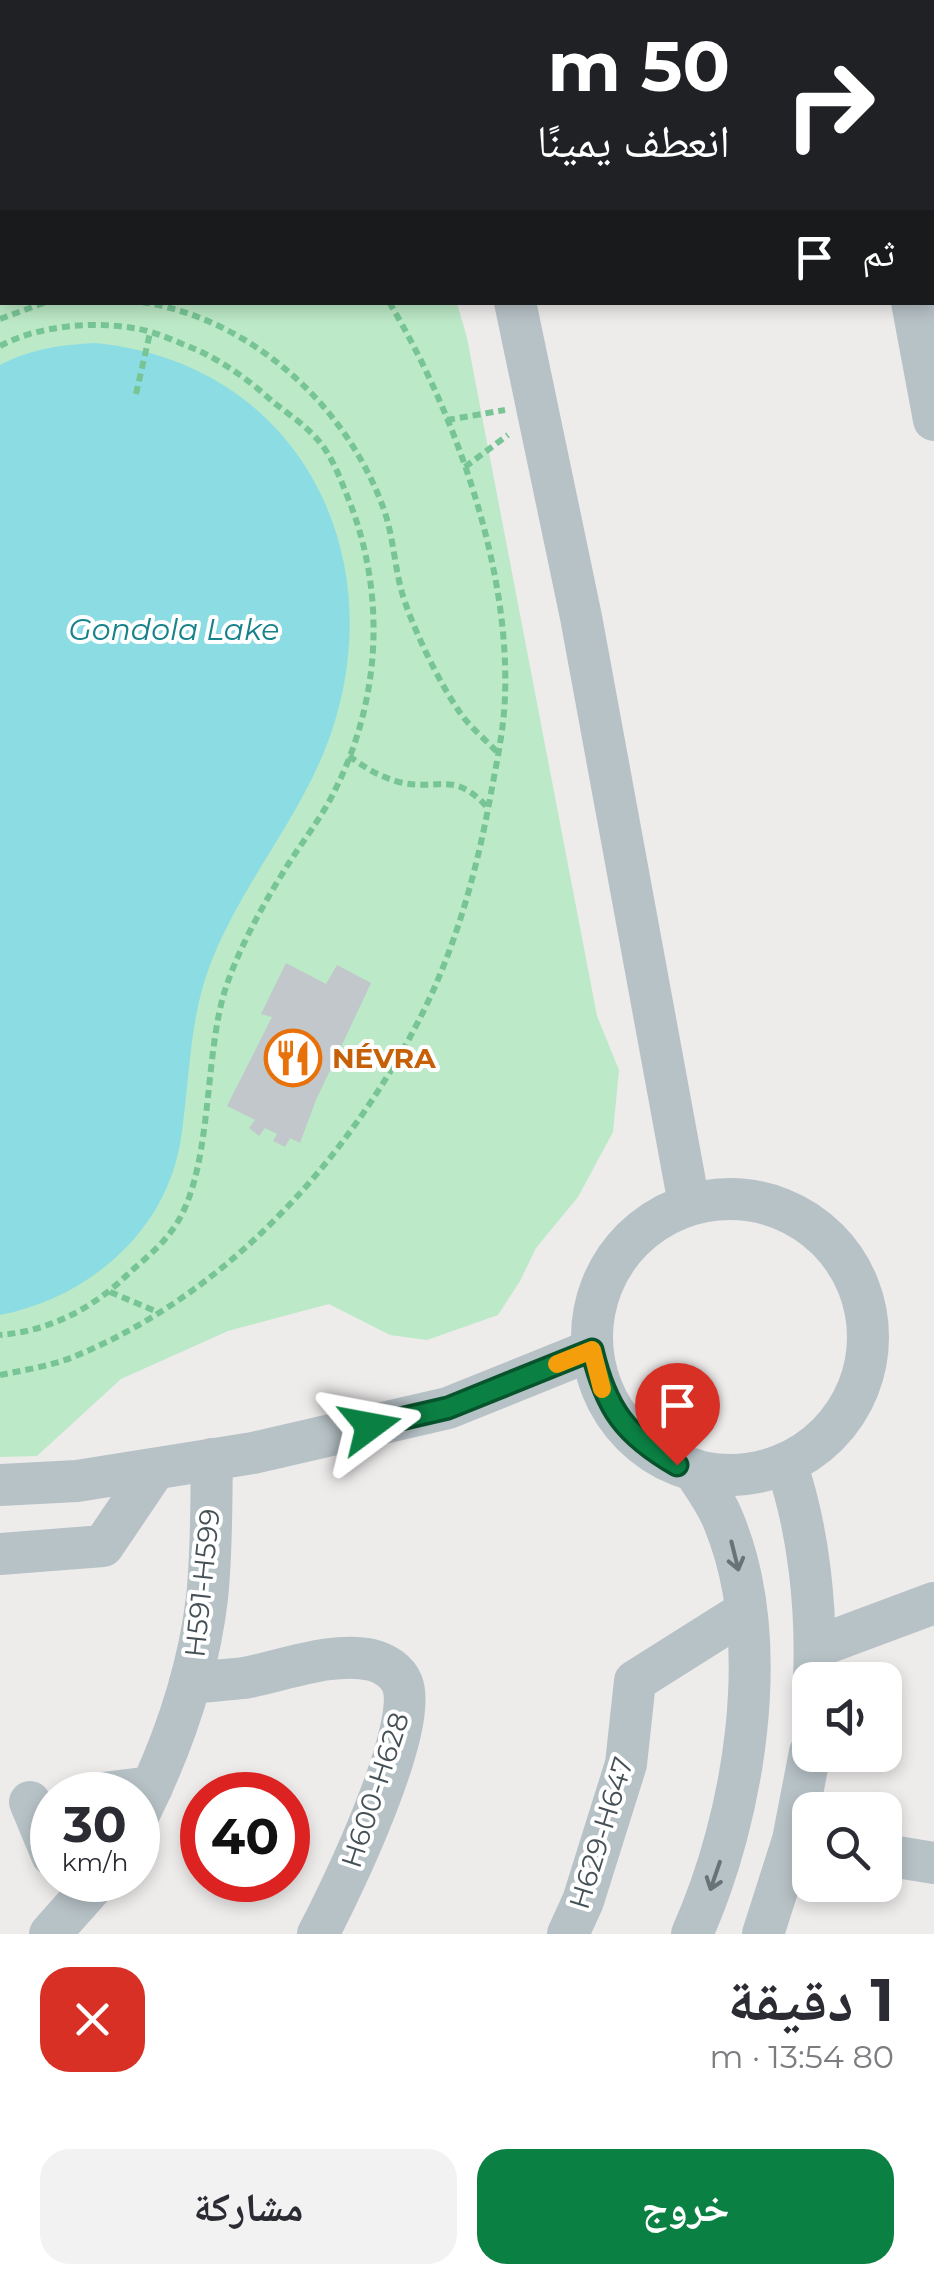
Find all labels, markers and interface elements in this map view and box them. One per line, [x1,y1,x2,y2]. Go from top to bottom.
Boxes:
text: 50 m [548,23,730,109]
icon: right [765,40,895,170]
text: انعطف يمينًا [537,113,730,168]
text: ثم [862,229,895,276]
icon: arrive [787,230,842,285]
water label: Gondola Lake [69,611,279,648]
restaurant icon: NÉVRA [263,1028,323,1088]
place label: NÉVRA [332,1041,436,1075]
pin [635,1363,720,1466]
position arrow [318,1374,422,1478]
icon: arrive [650,1378,705,1433]
street label: H591-H599 [177,1507,227,1659]
one-way arrow [727,1539,745,1571]
map controls [792,1662,902,1902]
button: sound [792,1662,902,1772]
street label: H600-H628 [334,1708,416,1872]
street label: H629-H647 [562,1753,640,1913]
speed limit sign: 40 [180,1772,310,1902]
button: search [792,1792,902,1902]
text: 30 [63,1794,127,1855]
text: km/h [62,1847,128,1877]
one-way arrow [705,1860,723,1891]
text: 1 دقيقة [727,1963,894,2036]
button: close [40,1967,145,2072]
text: 80 m · 13:54 [710,2037,894,2076]
button: مشاركة [40,2149,457,2264]
button: خروج [477,2149,894,2264]

